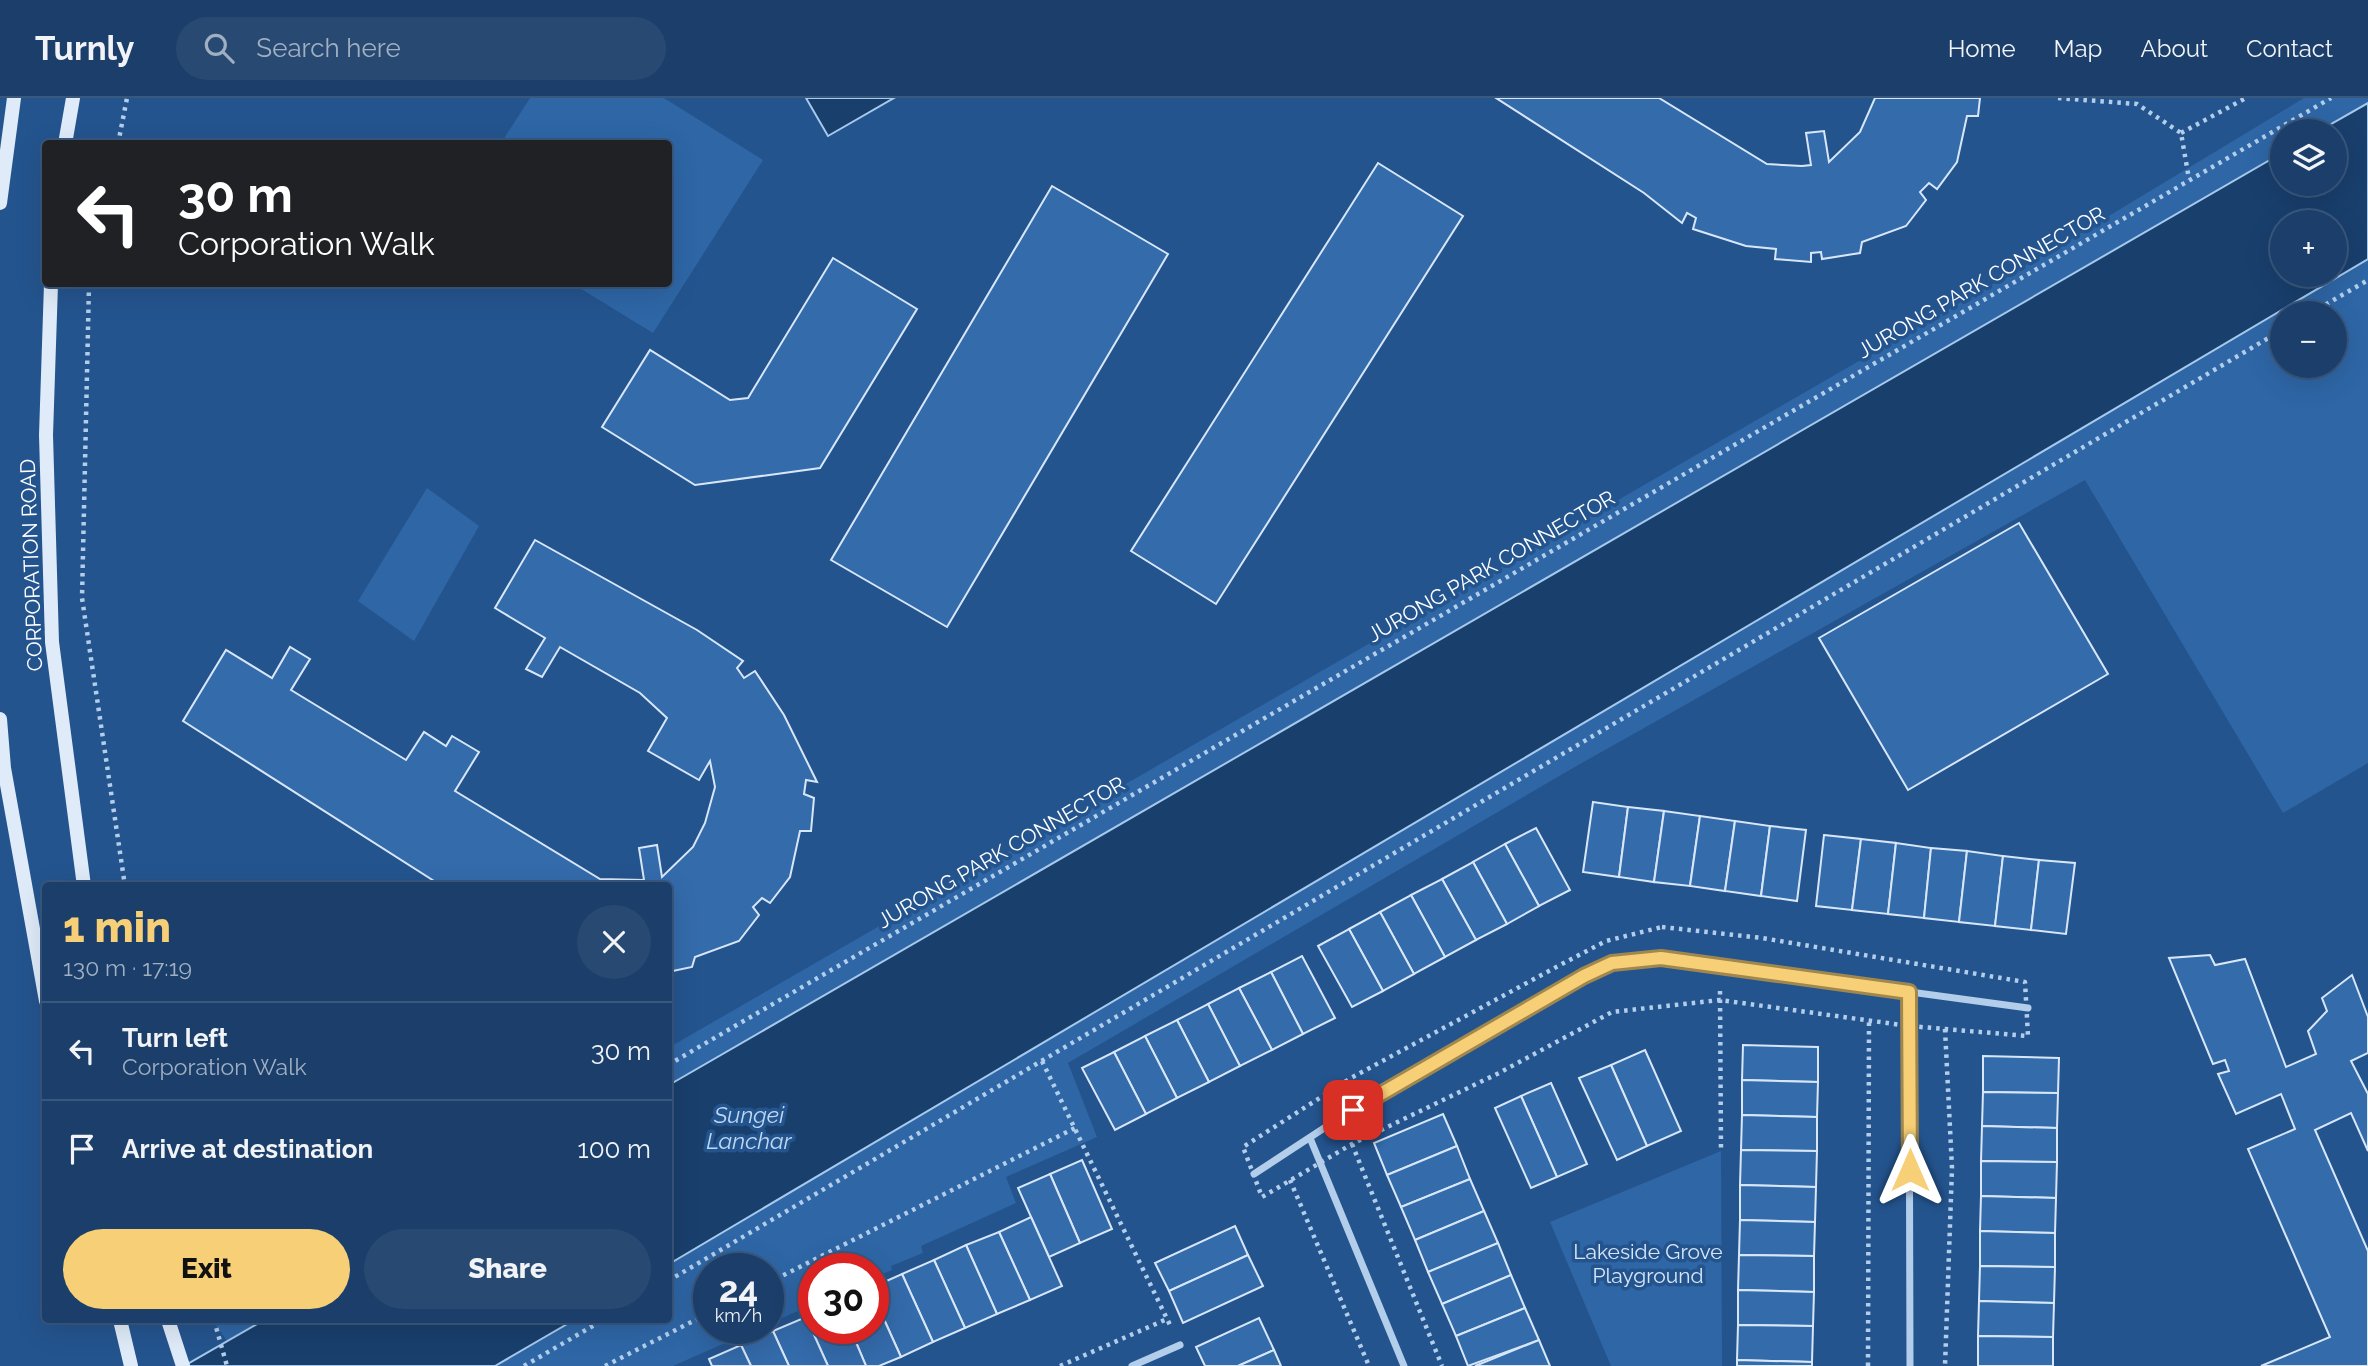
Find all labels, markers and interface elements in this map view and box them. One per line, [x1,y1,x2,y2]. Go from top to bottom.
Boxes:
search box [176,17,666,80]
text: Turnly [35,29,134,68]
icon: search [200,29,238,67]
text: Search here [256,33,401,63]
text: Home [1948,34,2016,63]
text: Map [2054,34,2102,63]
text: About [2140,34,2208,63]
text: Contact [2246,34,2333,63]
map controls [2270,119,2347,378]
button: layers [2270,119,2347,196]
text: 30 m [178,166,293,223]
icon: left [63,168,154,259]
street label: JURONG PARK CONNECTOR [1853,201,2109,363]
button: + [2270,210,2347,287]
text: Corporation Walk [178,225,435,262]
button: − [2270,301,2347,378]
street label: CORPORATION ROAD [15,458,47,672]
street label: JURONG PARK CONNECTOR [1363,485,1619,647]
street label: JURONG PARK CONNECTOR [873,771,1129,933]
text: 1 min [63,903,171,952]
button: close [577,905,651,979]
text: 130 m · 17:19 [63,954,192,981]
text: Turn left [122,1023,228,1053]
icon: left [63,1032,101,1070]
text: 30 m [591,1036,651,1066]
text: Corporation Walk [122,1053,307,1080]
pin [1323,1080,1383,1140]
icon: arrive [1334,1091,1372,1129]
water label: Sungei Lanchar [706,1101,793,1154]
icon: arrive [63,1130,101,1168]
position arrow [1873,1133,1947,1207]
text: Arrive at destination [122,1134,373,1164]
text: 100 m [578,1134,651,1164]
button: Exit [63,1229,350,1309]
button: Share [364,1229,651,1309]
park label: Lakeside Grove Playground [1573,1239,1723,1288]
speed limit sign: 30 [798,1253,889,1344]
text: 24 [719,1269,758,1310]
text: km/h [715,1305,762,1326]

